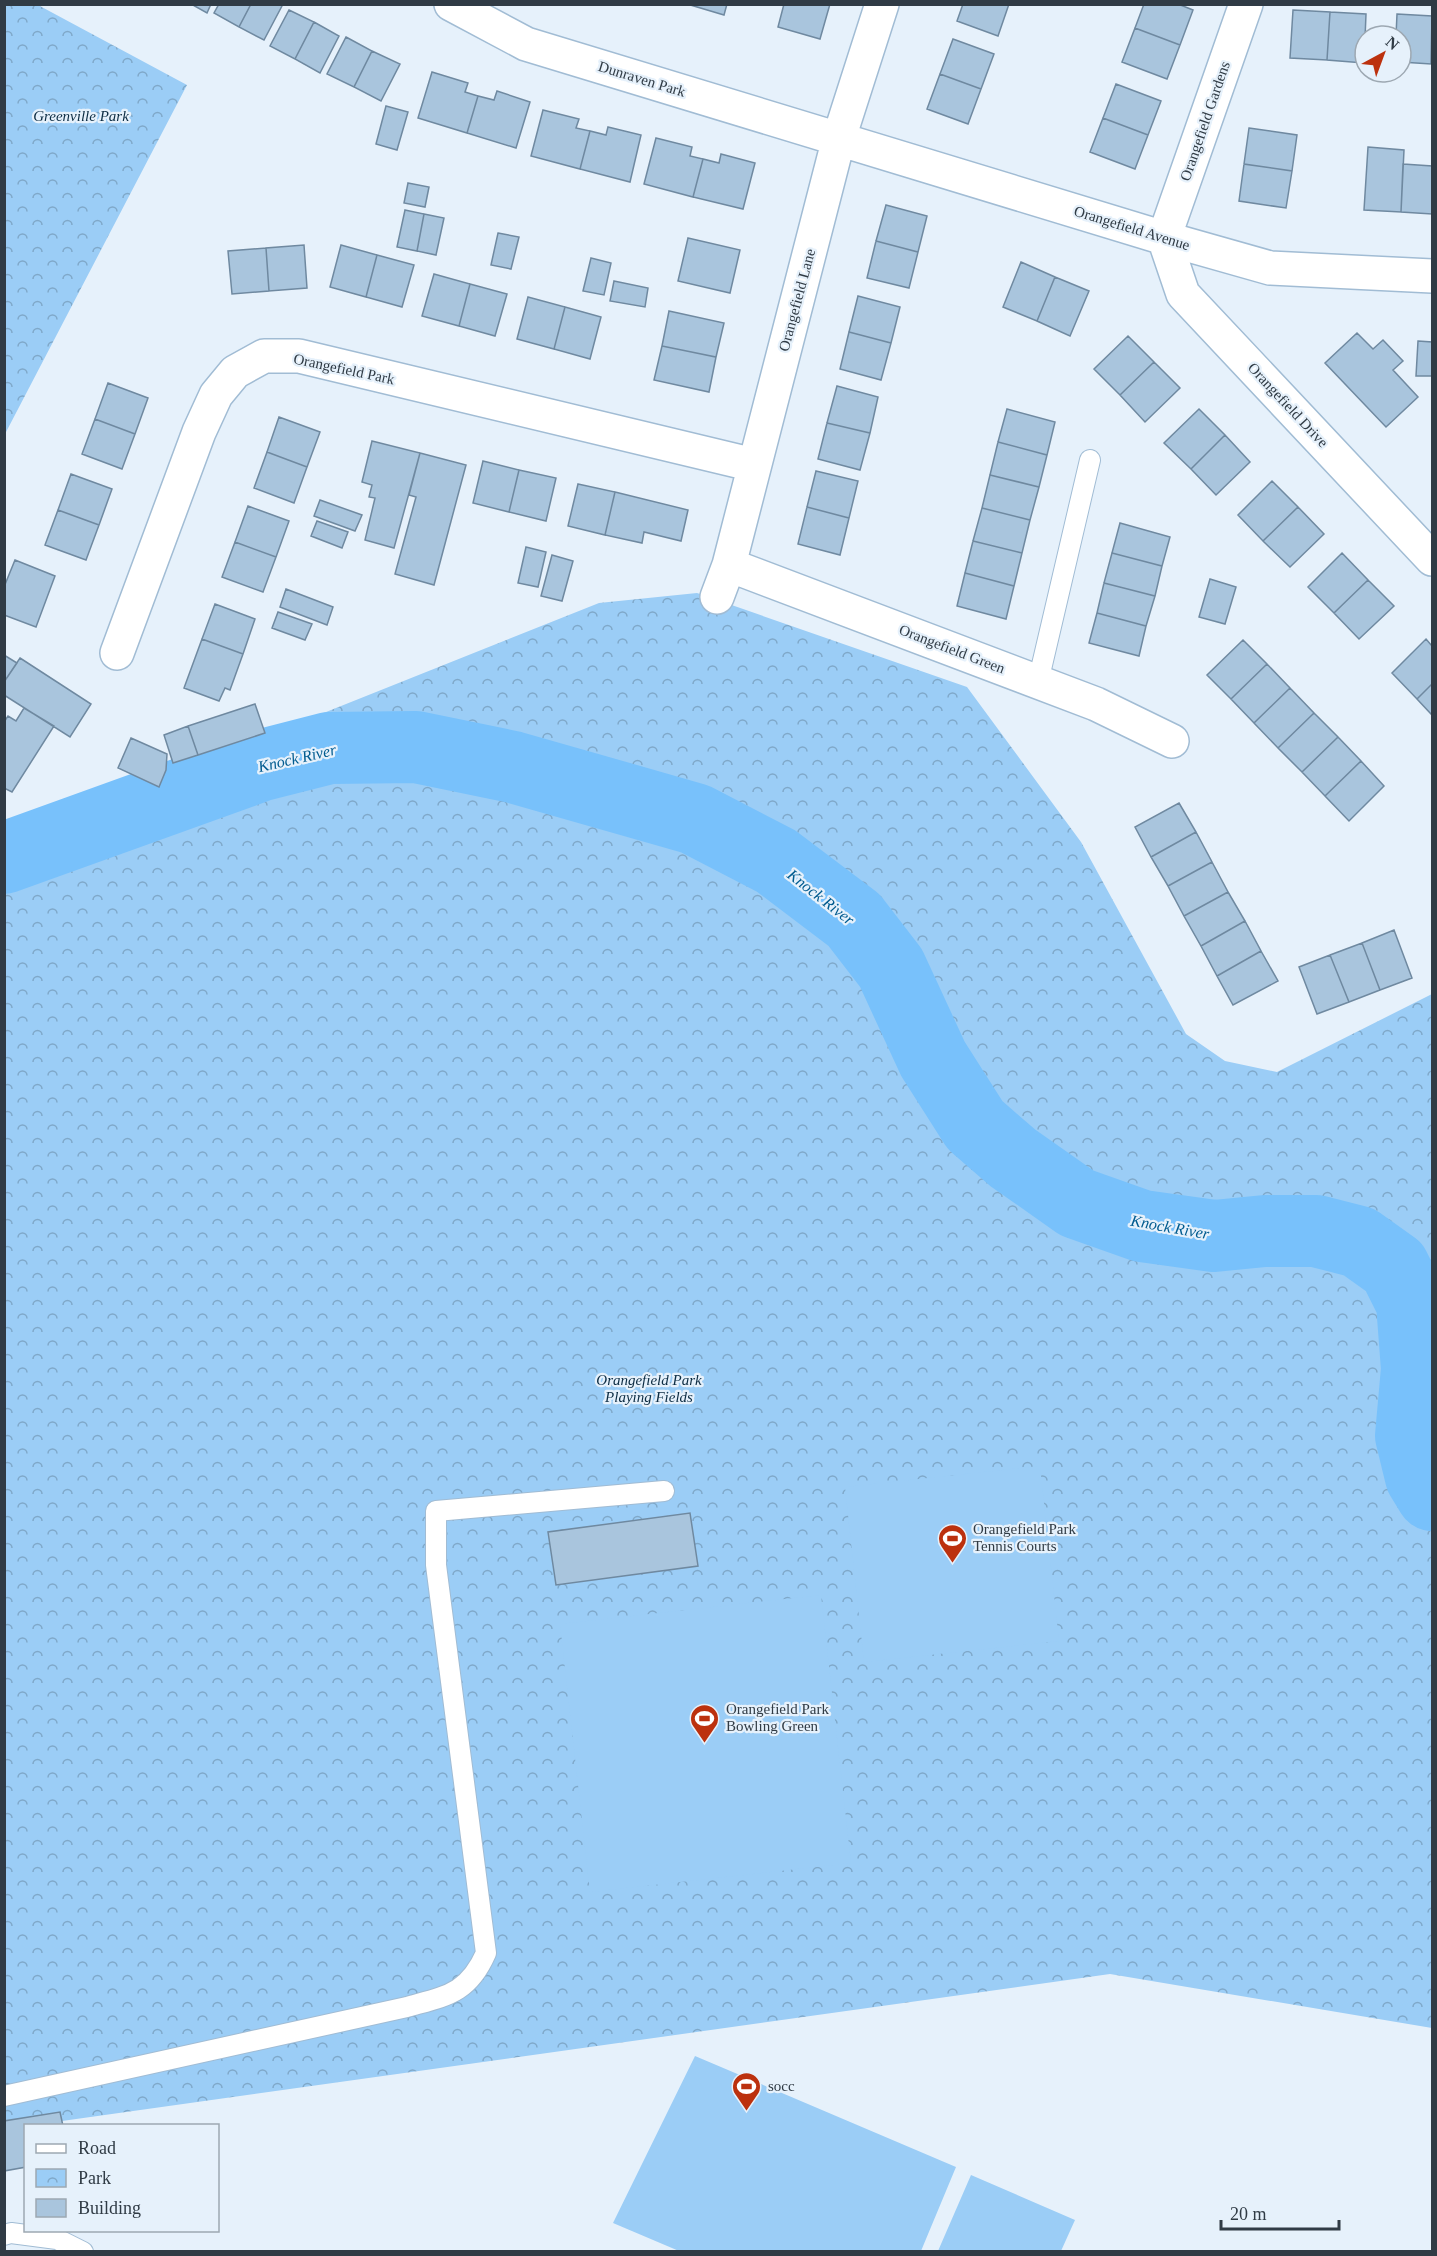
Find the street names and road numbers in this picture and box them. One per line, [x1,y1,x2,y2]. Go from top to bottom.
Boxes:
street label: Dunraven Park [596,58,688,100]
street label: Orangefield Gardens [1177,59,1233,183]
street label: Orangefield Avenue [1072,203,1192,253]
street label: Orangefield Lane [776,247,818,353]
street label: Orangefield Park [292,350,396,388]
street label: Orangefield Drive [1245,359,1331,451]
street label: Orangefield Green [897,621,1008,677]

